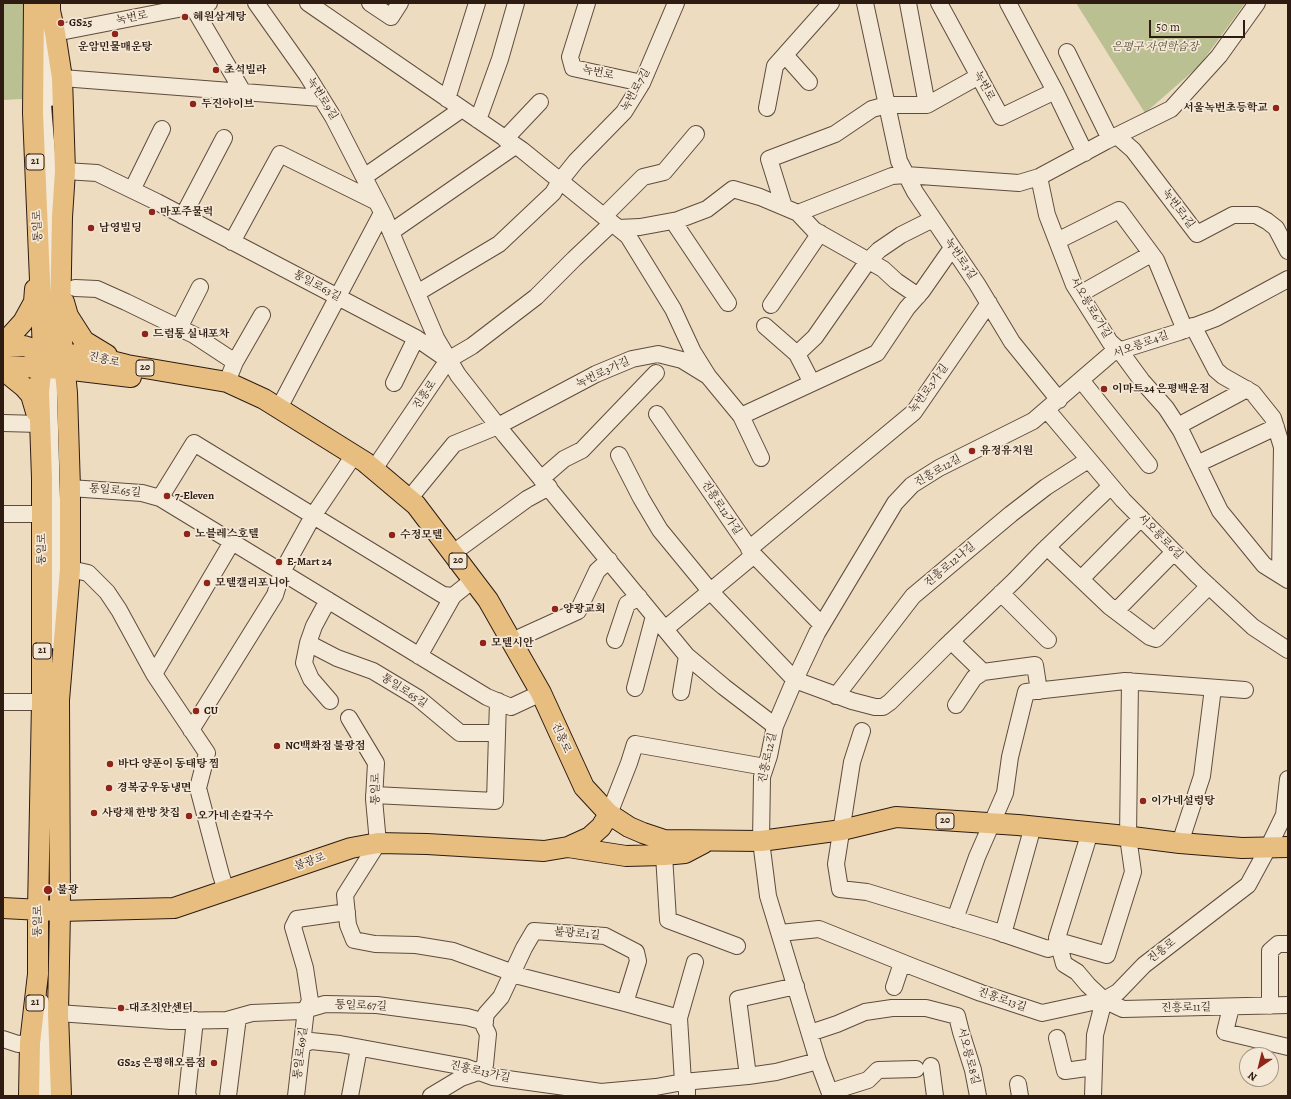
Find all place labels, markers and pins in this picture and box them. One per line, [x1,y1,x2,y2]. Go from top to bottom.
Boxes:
place label: 혜원삼계탕 [193,10,246,24]
marker: 혜원삼계탕 [180,12,190,22]
place label: GS25 [69,16,92,30]
marker: GS25 [56,18,66,28]
marker: 운암민물매운탕 [110,29,120,39]
place label: 운암민물매운탕 [78,40,152,54]
place label: 초석빌라 [224,63,267,77]
marker: 초석빌라 [211,65,221,75]
place label: 두진아이브 [201,97,254,111]
marker: 두진아이브 [188,99,198,109]
place label: 서울녹번초등학교 [1183,101,1268,115]
marker: 서울녹번초등학교 [1271,103,1281,113]
place label: 마포주물럭 [160,205,213,219]
marker: 마포주물럭 [147,207,157,217]
place label: 남영빌딩 [99,221,142,235]
marker: 남영빌딩 [86,223,96,233]
place label: 드럼통 실내포차 [153,327,229,341]
marker: 드럼통 실내포차 [140,329,150,339]
place label: 이마트24 은평백운점 [1112,382,1209,396]
marker: 이마트24 은평백운점 [1099,384,1109,394]
place label: 유정유치원 [980,444,1033,458]
marker: 유정유치원 [967,446,977,456]
place label: 7-Eleven [175,489,214,503]
marker: 7-Eleven [162,491,172,501]
place label: 노블레스호텔 [195,527,259,541]
place label: 수정모텔 [400,528,443,542]
marker: 노블레스호텔 [182,529,192,539]
marker: 수정모텔 [387,530,397,540]
place label: E-Mart 24 [287,555,332,569]
marker: E-Mart 24 [274,557,284,567]
place label: 모텔캘리포니아 [215,576,289,590]
marker: 모텔캘리포니아 [202,578,212,588]
place label: 양광교회 [563,602,606,616]
marker: 양광교회 [550,604,560,614]
place label: 모텔시안 [491,636,534,650]
marker: 모텔시안 [478,638,488,648]
place label: CU [204,704,218,718]
marker: CU [191,706,201,716]
place label: NC백화점 불광점 [285,739,365,753]
marker: NC백화점 불광점 [272,741,282,751]
place label: 바다 양푼이 동태탕 찜 [118,757,219,771]
marker: 바다 양푼이 동태탕 찜 [105,759,115,769]
place label: 경복궁우동냉면 [117,781,191,795]
marker: 경복궁우동냉면 [104,783,114,793]
place label: 이가네설렁탕 [1151,794,1215,808]
marker: 이가네설렁탕 [1138,796,1148,806]
place label: 사랑채 한방 찻집 [102,806,180,820]
marker: 사랑채 한방 찻집 [89,808,99,818]
place label: 오가네 손칼국수 [197,809,273,823]
marker: 오가네 손칼국수 [184,811,194,821]
place label: 불광 [57,883,78,897]
marker: 불광 [42,884,54,896]
place label: 대조치안센터 [129,1001,193,1015]
marker: 대조치안센터 [116,1003,126,1013]
place label: GS25 은평해오름점 [117,1056,206,1070]
marker: GS25 은평해오름점 [209,1058,219,1068]

